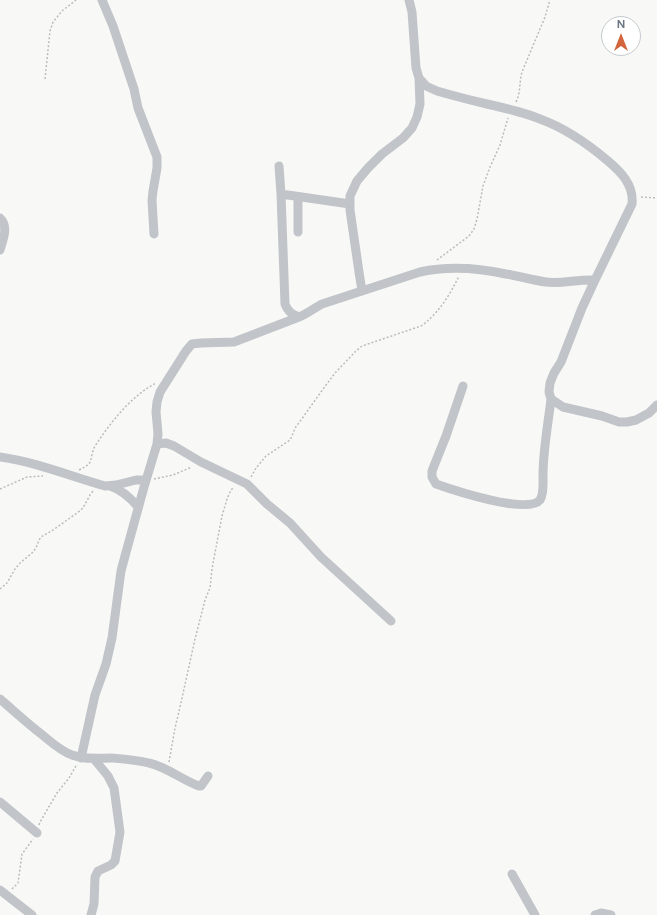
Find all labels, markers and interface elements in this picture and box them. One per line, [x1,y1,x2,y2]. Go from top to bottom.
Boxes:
north arrow [601,16,641,56]
text: N [617,18,625,31]

